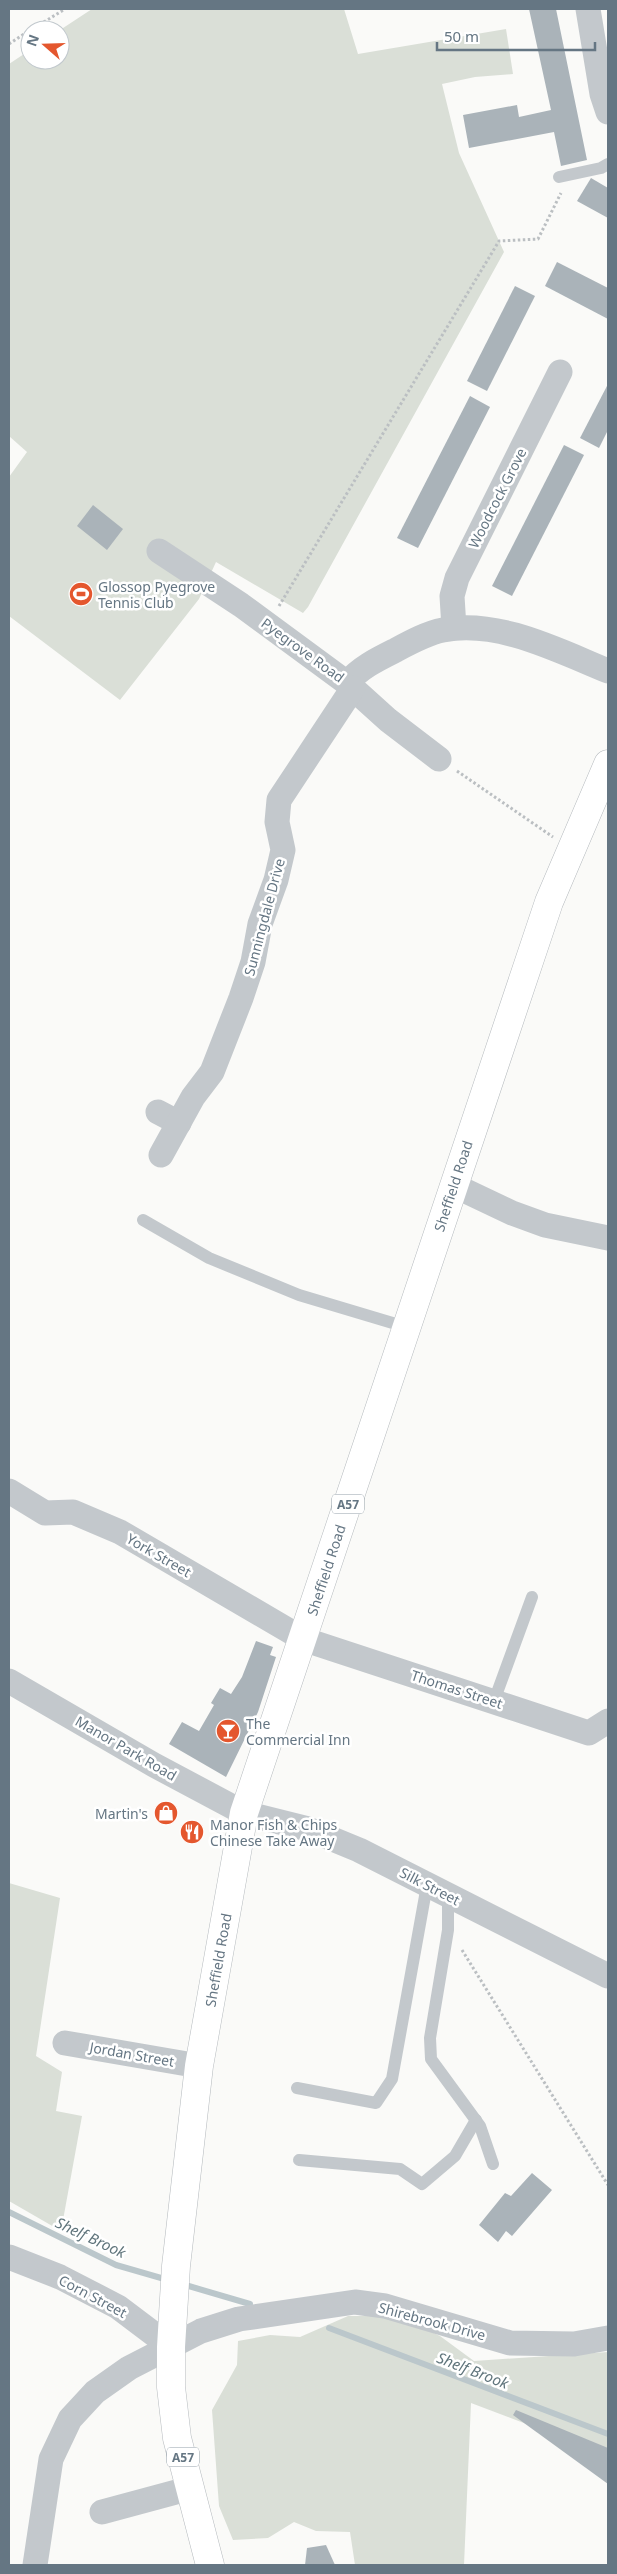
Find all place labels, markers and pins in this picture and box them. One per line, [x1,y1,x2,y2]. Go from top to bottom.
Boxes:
place label: Glossop Pyegrove Tennis Club [98,577,215,612]
sports icon: Glossop Pyegrove Tennis Club [68,581,94,607]
place label: The Commercial Inn [246,1714,350,1749]
bar icon: The Commercial Inn [215,1718,241,1744]
shop icon: Martin's [153,1800,179,1826]
place label: Martin's [95,1804,148,1823]
place label: Manor Fish & Chips Chinese Take Away [210,1815,338,1850]
restaurant icon: Manor Fish & Chips Chinese Take Away [179,1819,205,1845]

